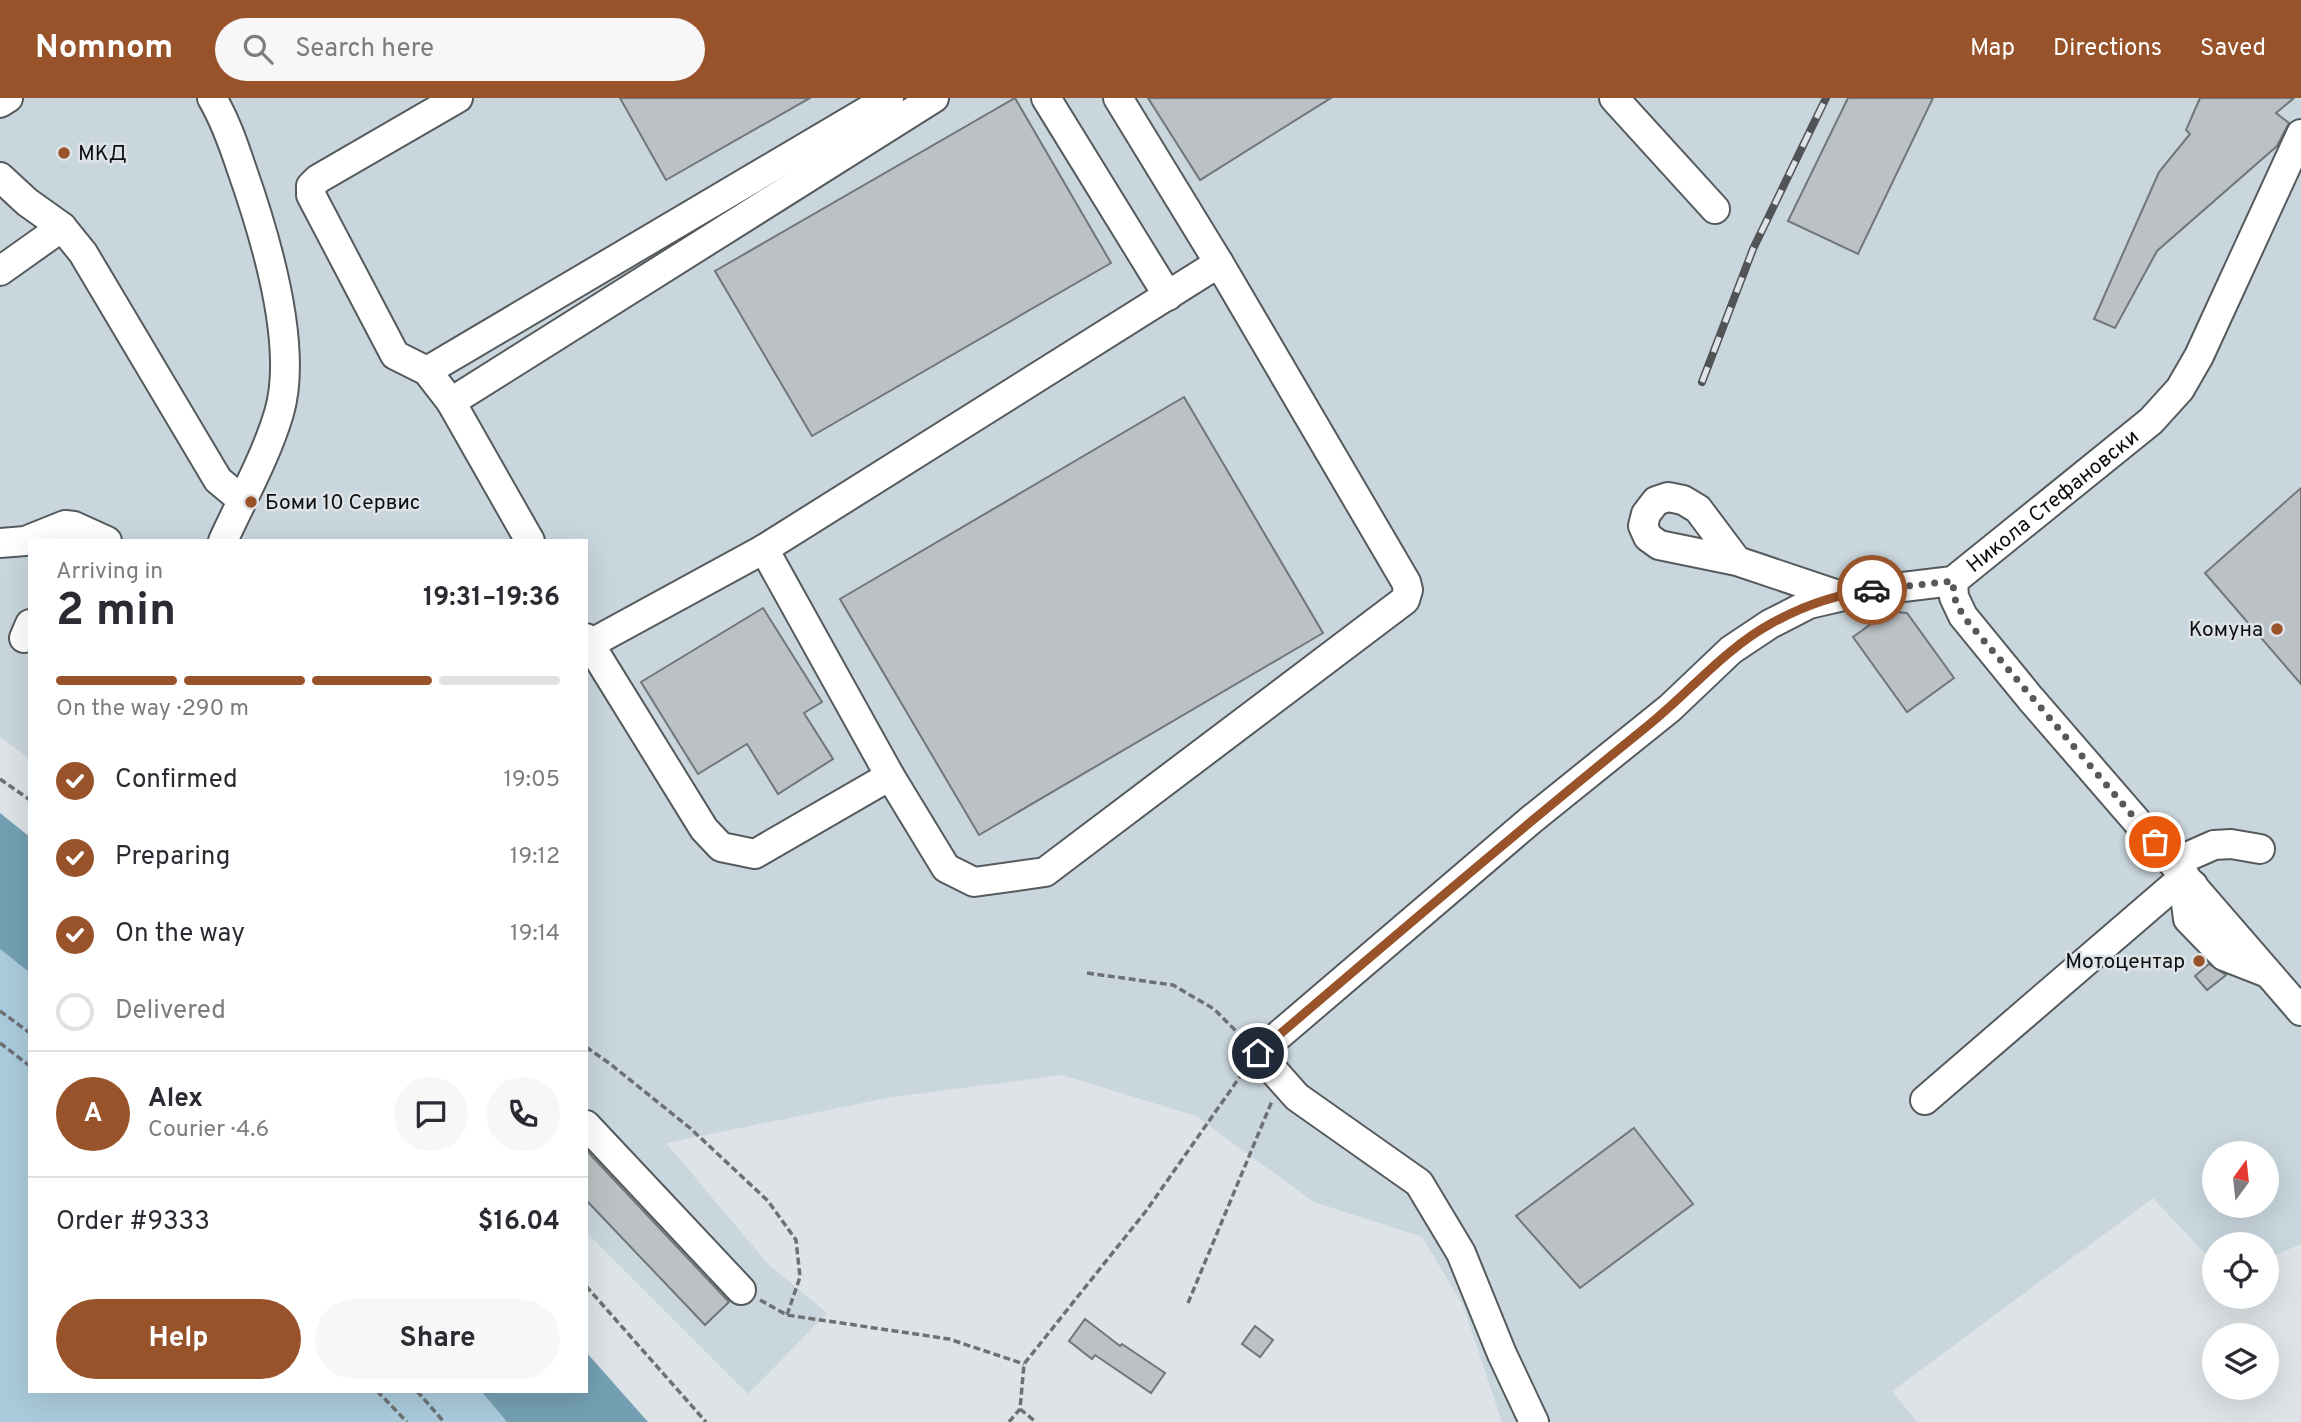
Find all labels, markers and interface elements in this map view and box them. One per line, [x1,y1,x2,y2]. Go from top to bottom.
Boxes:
search box [215,18,705,81]
text: Nomnom [35,28,173,70]
icon: search [239,30,277,68]
text: Search here [295,33,434,66]
text: Map [1970,34,2015,64]
text: Directions [2053,34,2162,64]
text: Saved [2200,34,2266,64]
place label: МКД [78,141,127,168]
marker: МКД [56,145,72,161]
street label: Никола Стефановски [1962,424,2145,580]
place label: Боми 10 Сервис [265,490,420,517]
marker: Боми 10 Сервис [243,494,259,510]
courier [1837,555,1907,625]
text: Arriving in [56,558,163,587]
icon: car [1853,571,1891,609]
text: 19:31–19:36 [423,582,560,615]
text: 2 min [56,583,176,642]
place label: Комуна [2189,617,2263,644]
marker: Комуна [2269,621,2285,637]
text: On the way · 290 m [56,695,249,724]
icon: check [56,762,94,800]
text: Confirmed [115,764,238,797]
text: 19:05 [503,766,560,795]
pin [2125,812,2185,872]
icon: bag [2136,823,2174,861]
icon: check [56,839,94,877]
text: Preparing [115,841,230,874]
text: 19:12 [510,843,560,872]
icon: check [56,916,94,954]
text: On the way [115,918,245,951]
text: 19:14 [510,920,560,949]
place label: Мотоцентар [2065,949,2185,976]
marker: Мотоцентар [2191,953,2207,969]
text: Delivered [115,995,226,1028]
pin [1228,1023,1288,1083]
icon: home [1239,1034,1277,1072]
button: chat [394,1077,468,1151]
button: phone [486,1077,560,1151]
text: Alex [148,1083,203,1116]
text: A [84,1098,102,1131]
text: Courier · 4.6 [148,1116,269,1145]
north arrow [2202,1141,2278,1218]
map controls [2202,1141,2279,1400]
text: Order #9333 [56,1206,210,1239]
text: $16.04 [478,1206,560,1239]
button: locate [2202,1232,2279,1309]
button: Help [56,1299,301,1379]
button: Share [315,1299,560,1379]
button: layers [2202,1323,2279,1400]

